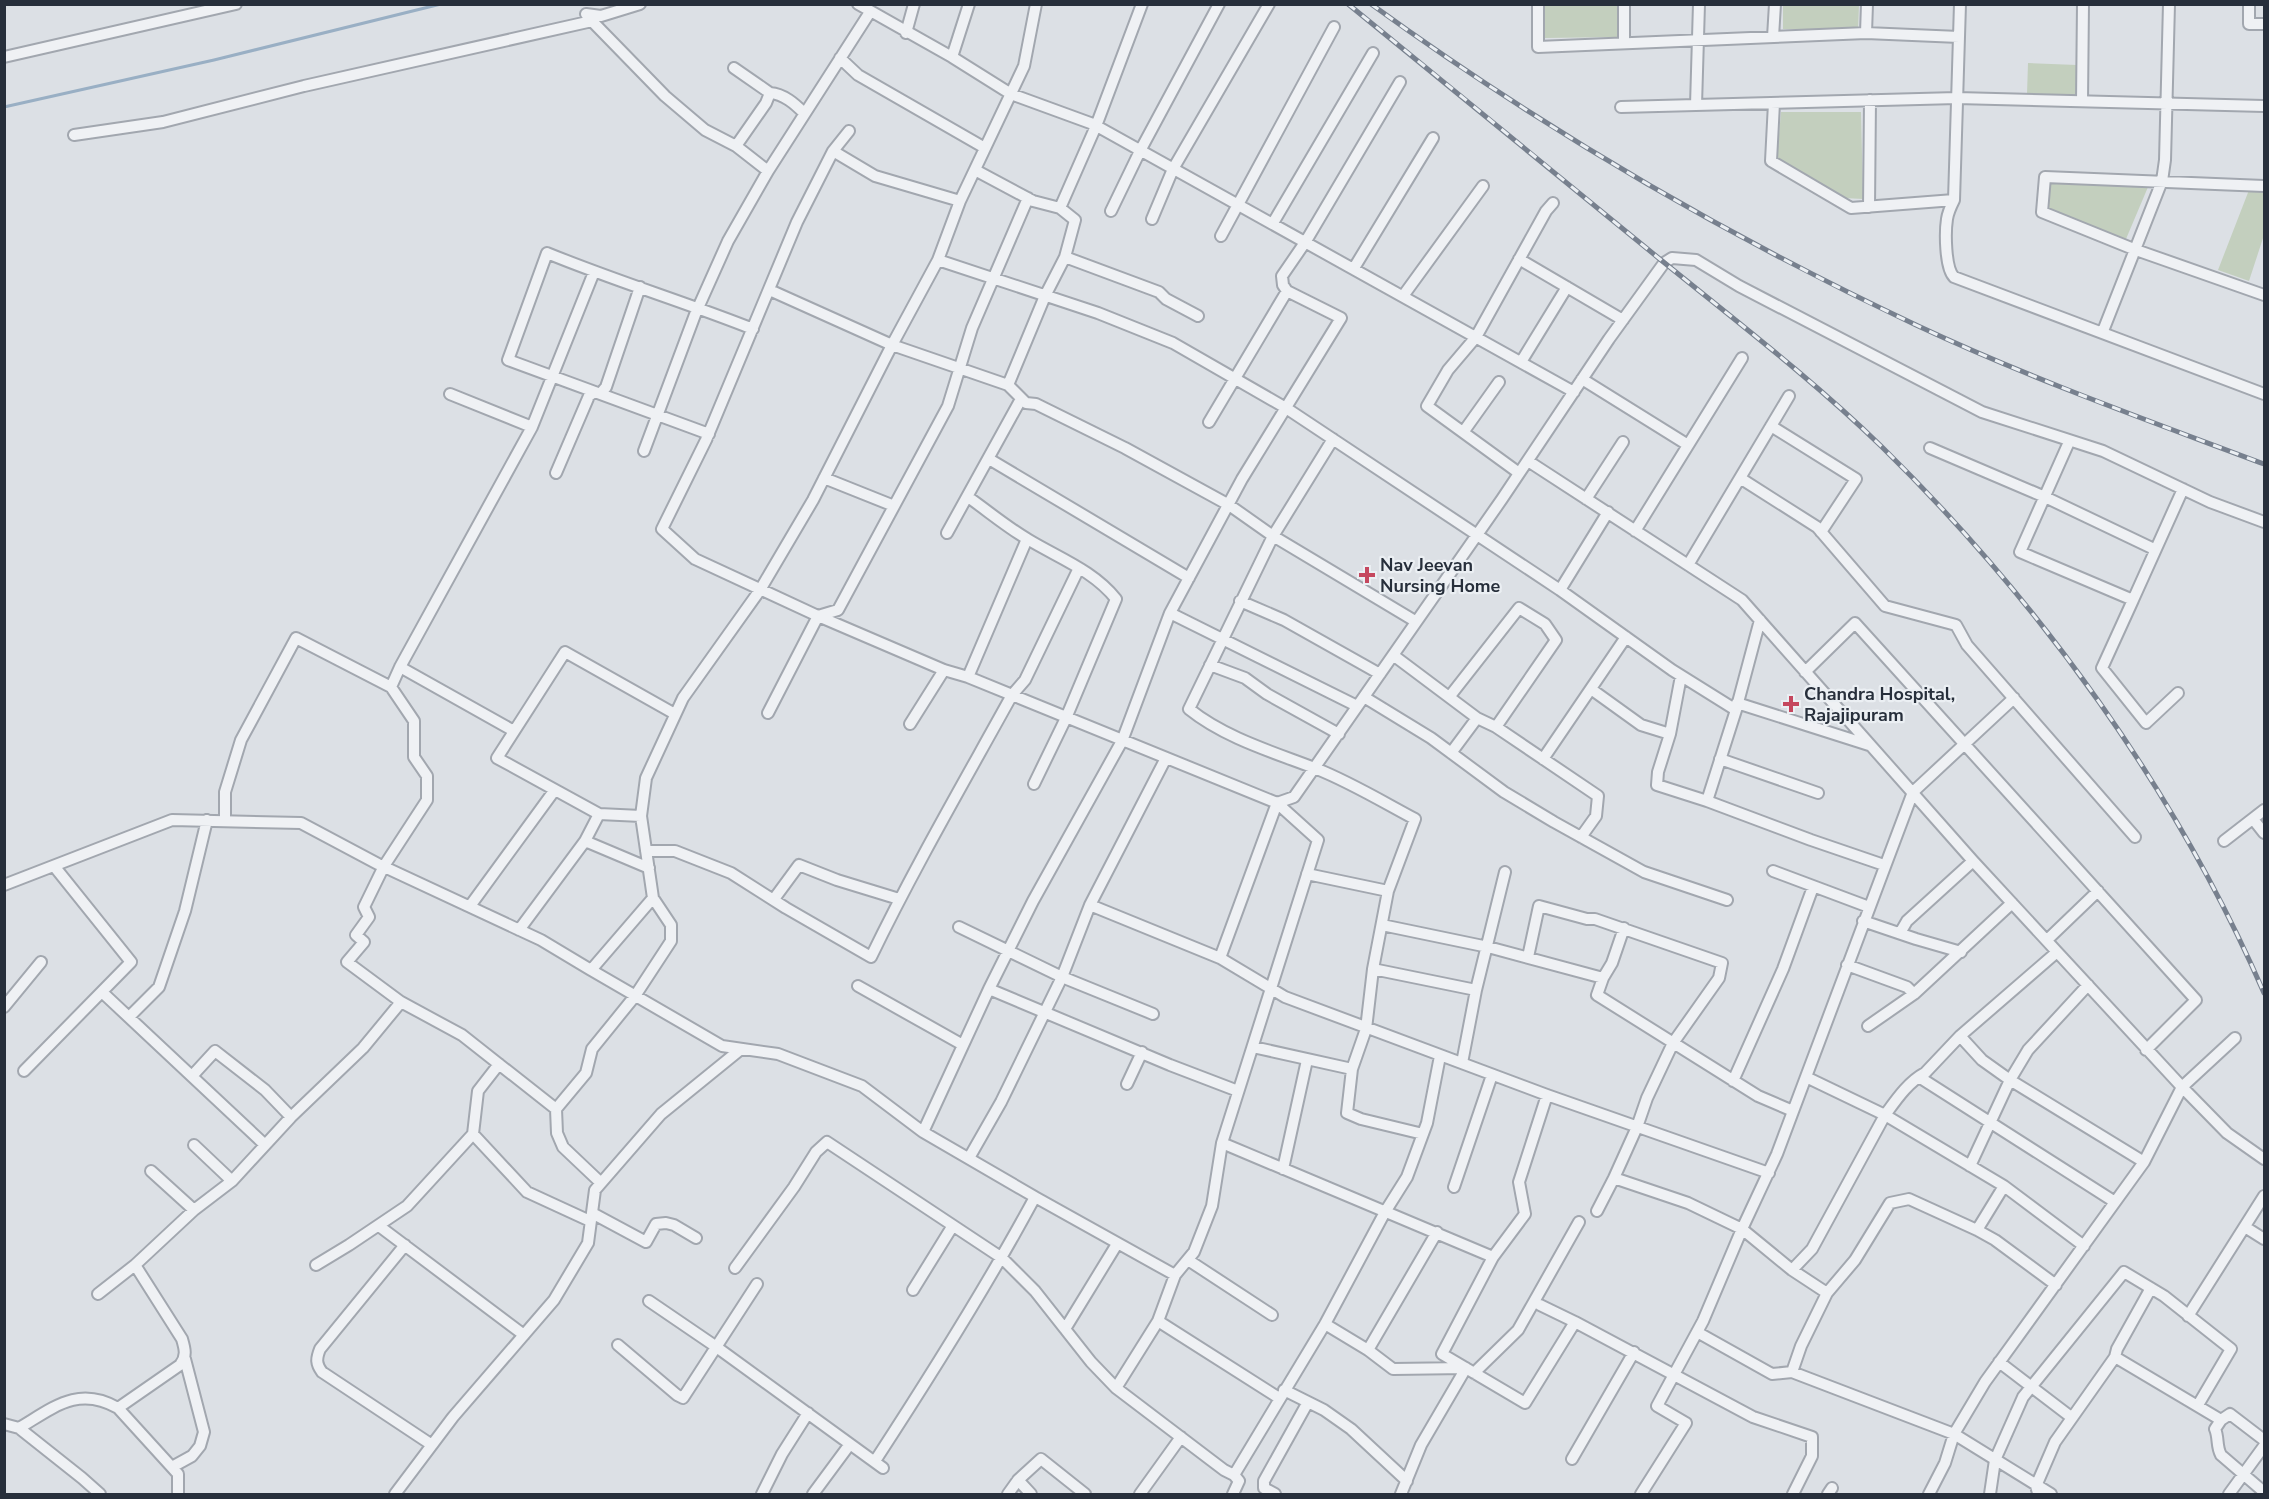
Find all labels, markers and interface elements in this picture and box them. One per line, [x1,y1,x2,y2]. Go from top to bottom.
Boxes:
place label: Nav Jeevan Nursing Home [1380,553,1501,598]
marker: Nav Jeevan Nursing Home [1358,566,1376,584]
place label: Chandra Hospital, Rajajipuram [1804,682,1955,727]
marker: Chandra Hospital, Rajajipuram [1782,695,1800,713]

